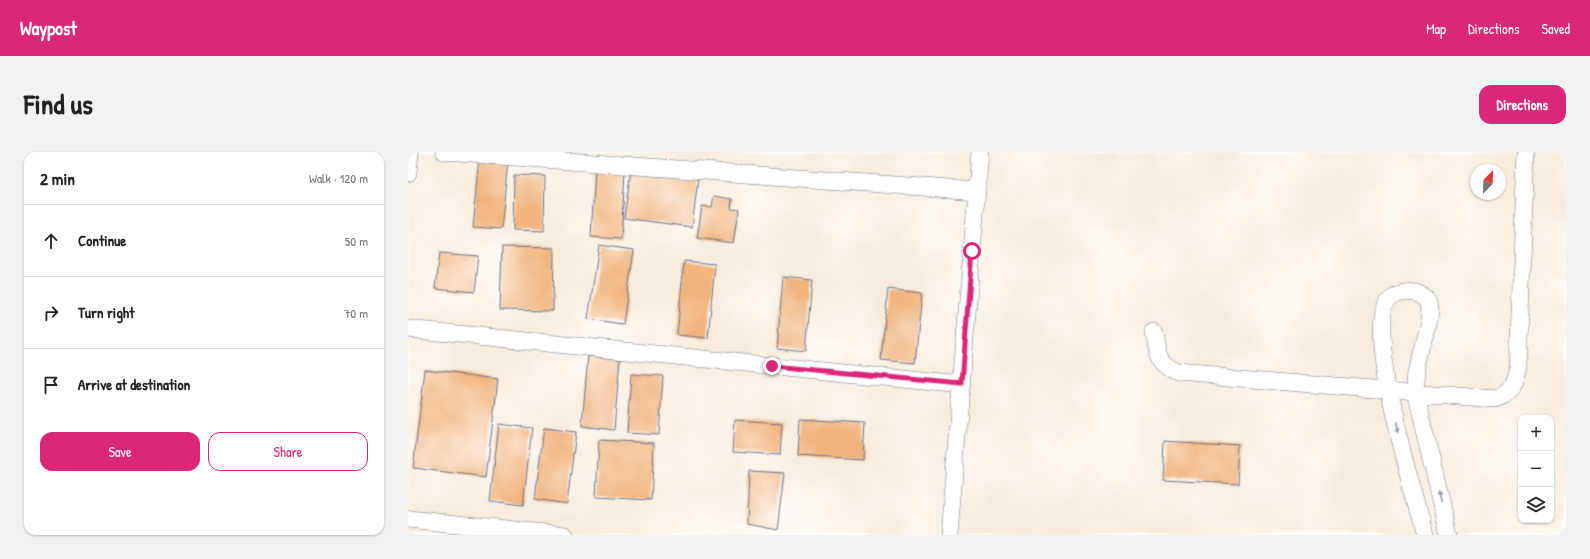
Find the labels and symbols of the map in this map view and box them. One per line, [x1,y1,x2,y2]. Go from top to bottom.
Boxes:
north arrow [1470,164,1506,200]
route start [963,242,981,260]
route end [763,357,781,375]
one-way arrow [1394,423,1400,435]
one-way arrow [1437,491,1443,503]

